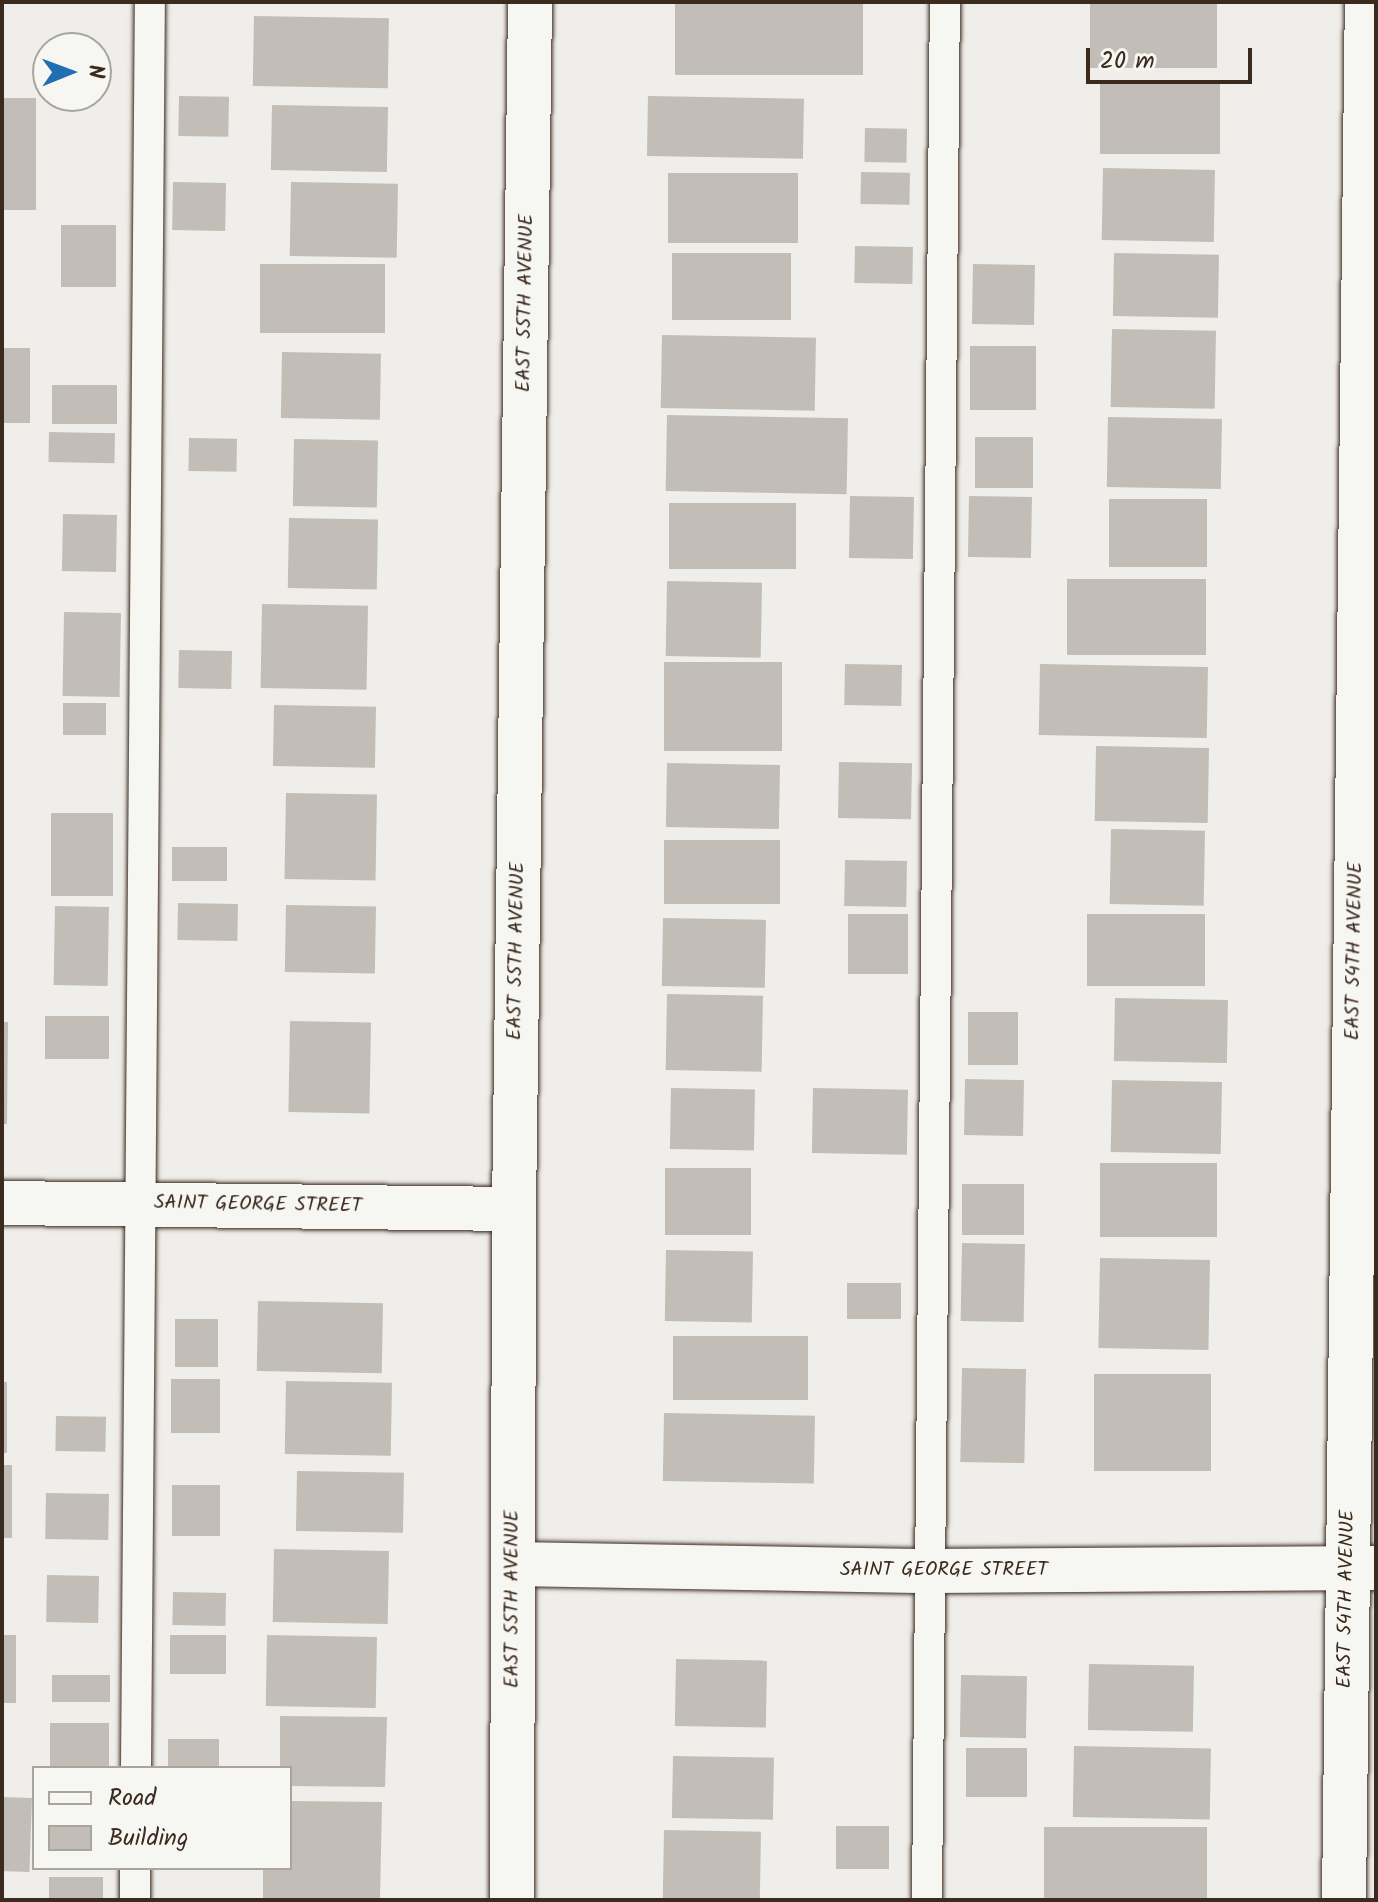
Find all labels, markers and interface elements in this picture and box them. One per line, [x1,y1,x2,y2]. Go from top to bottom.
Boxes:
north arrow [32,32,112,112]
scale bar [1090,32,1256,82]
text: 20 m [1100,42,1155,81]
text: N [77,64,112,79]
street label: EAST 55TH AVENUE [512,214,540,392]
street label: EAST 54TH AVENUE [1341,861,1369,1041]
street label: EAST 55TH AVENUE [503,862,531,1040]
street label: SAINT GEORGE STREET [154,1191,362,1219]
street label: EAST 54TH AVENUE [1333,1509,1361,1689]
street label: EAST 55TH AVENUE [501,1510,525,1688]
street label: SAINT GEORGE STREET [840,1558,1048,1582]
legend [32,1766,292,1870]
text: Road [108,1779,156,1818]
text: Building [108,1819,188,1858]

